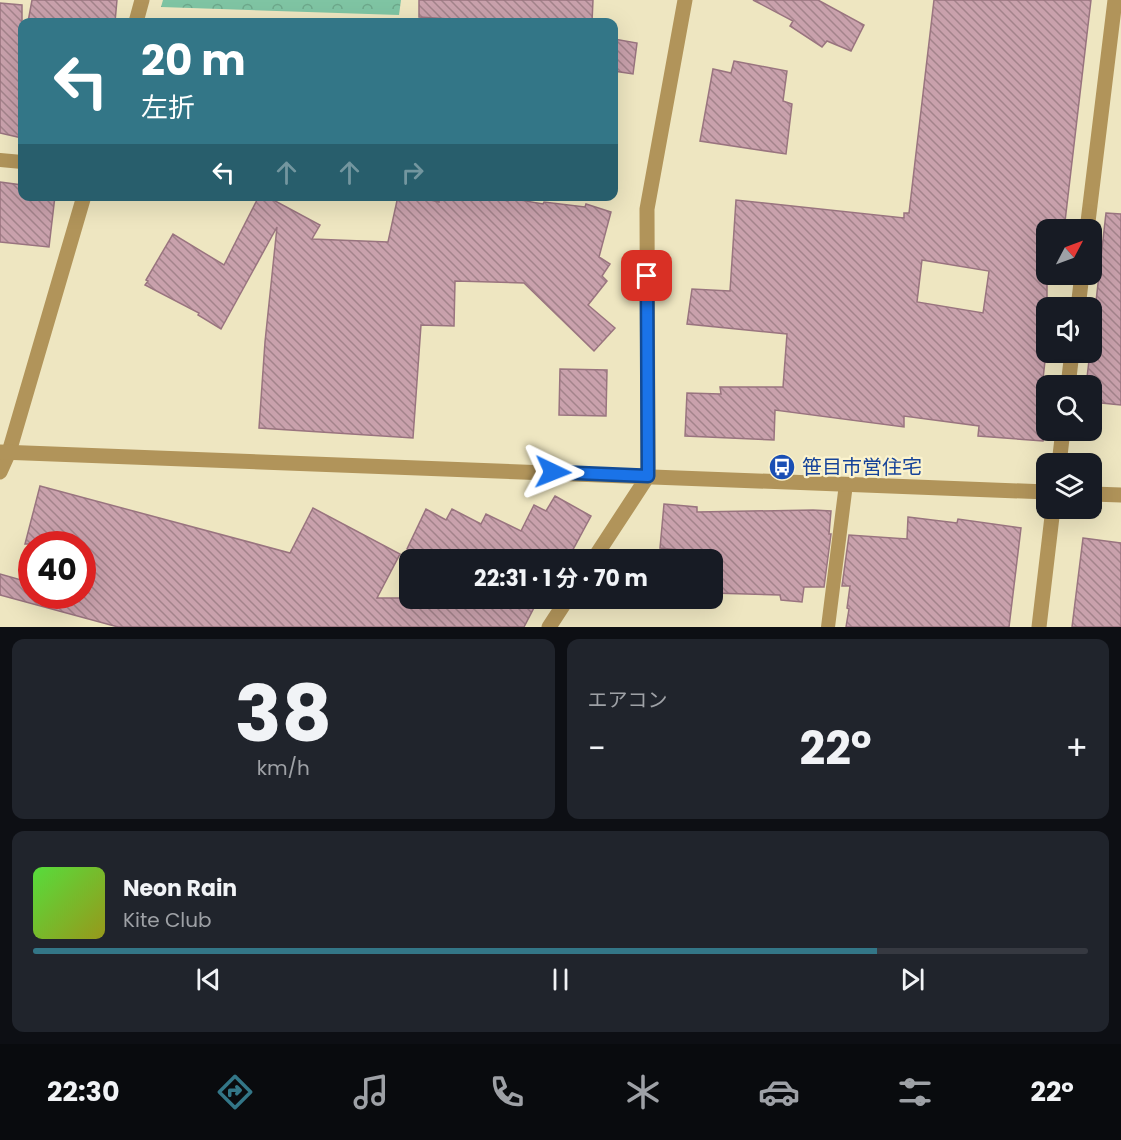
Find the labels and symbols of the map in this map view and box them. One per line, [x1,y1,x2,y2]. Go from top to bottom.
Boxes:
north arrow [1036,219,1102,285]
pin [621,250,672,301]
position arrow [521,440,585,504]
bus stop icon: 笹目市営住宅 [767,452,797,482]
place label: 笹目市営住宅 [802,453,922,481]
speed limit sign: 40 [18,531,96,609]

